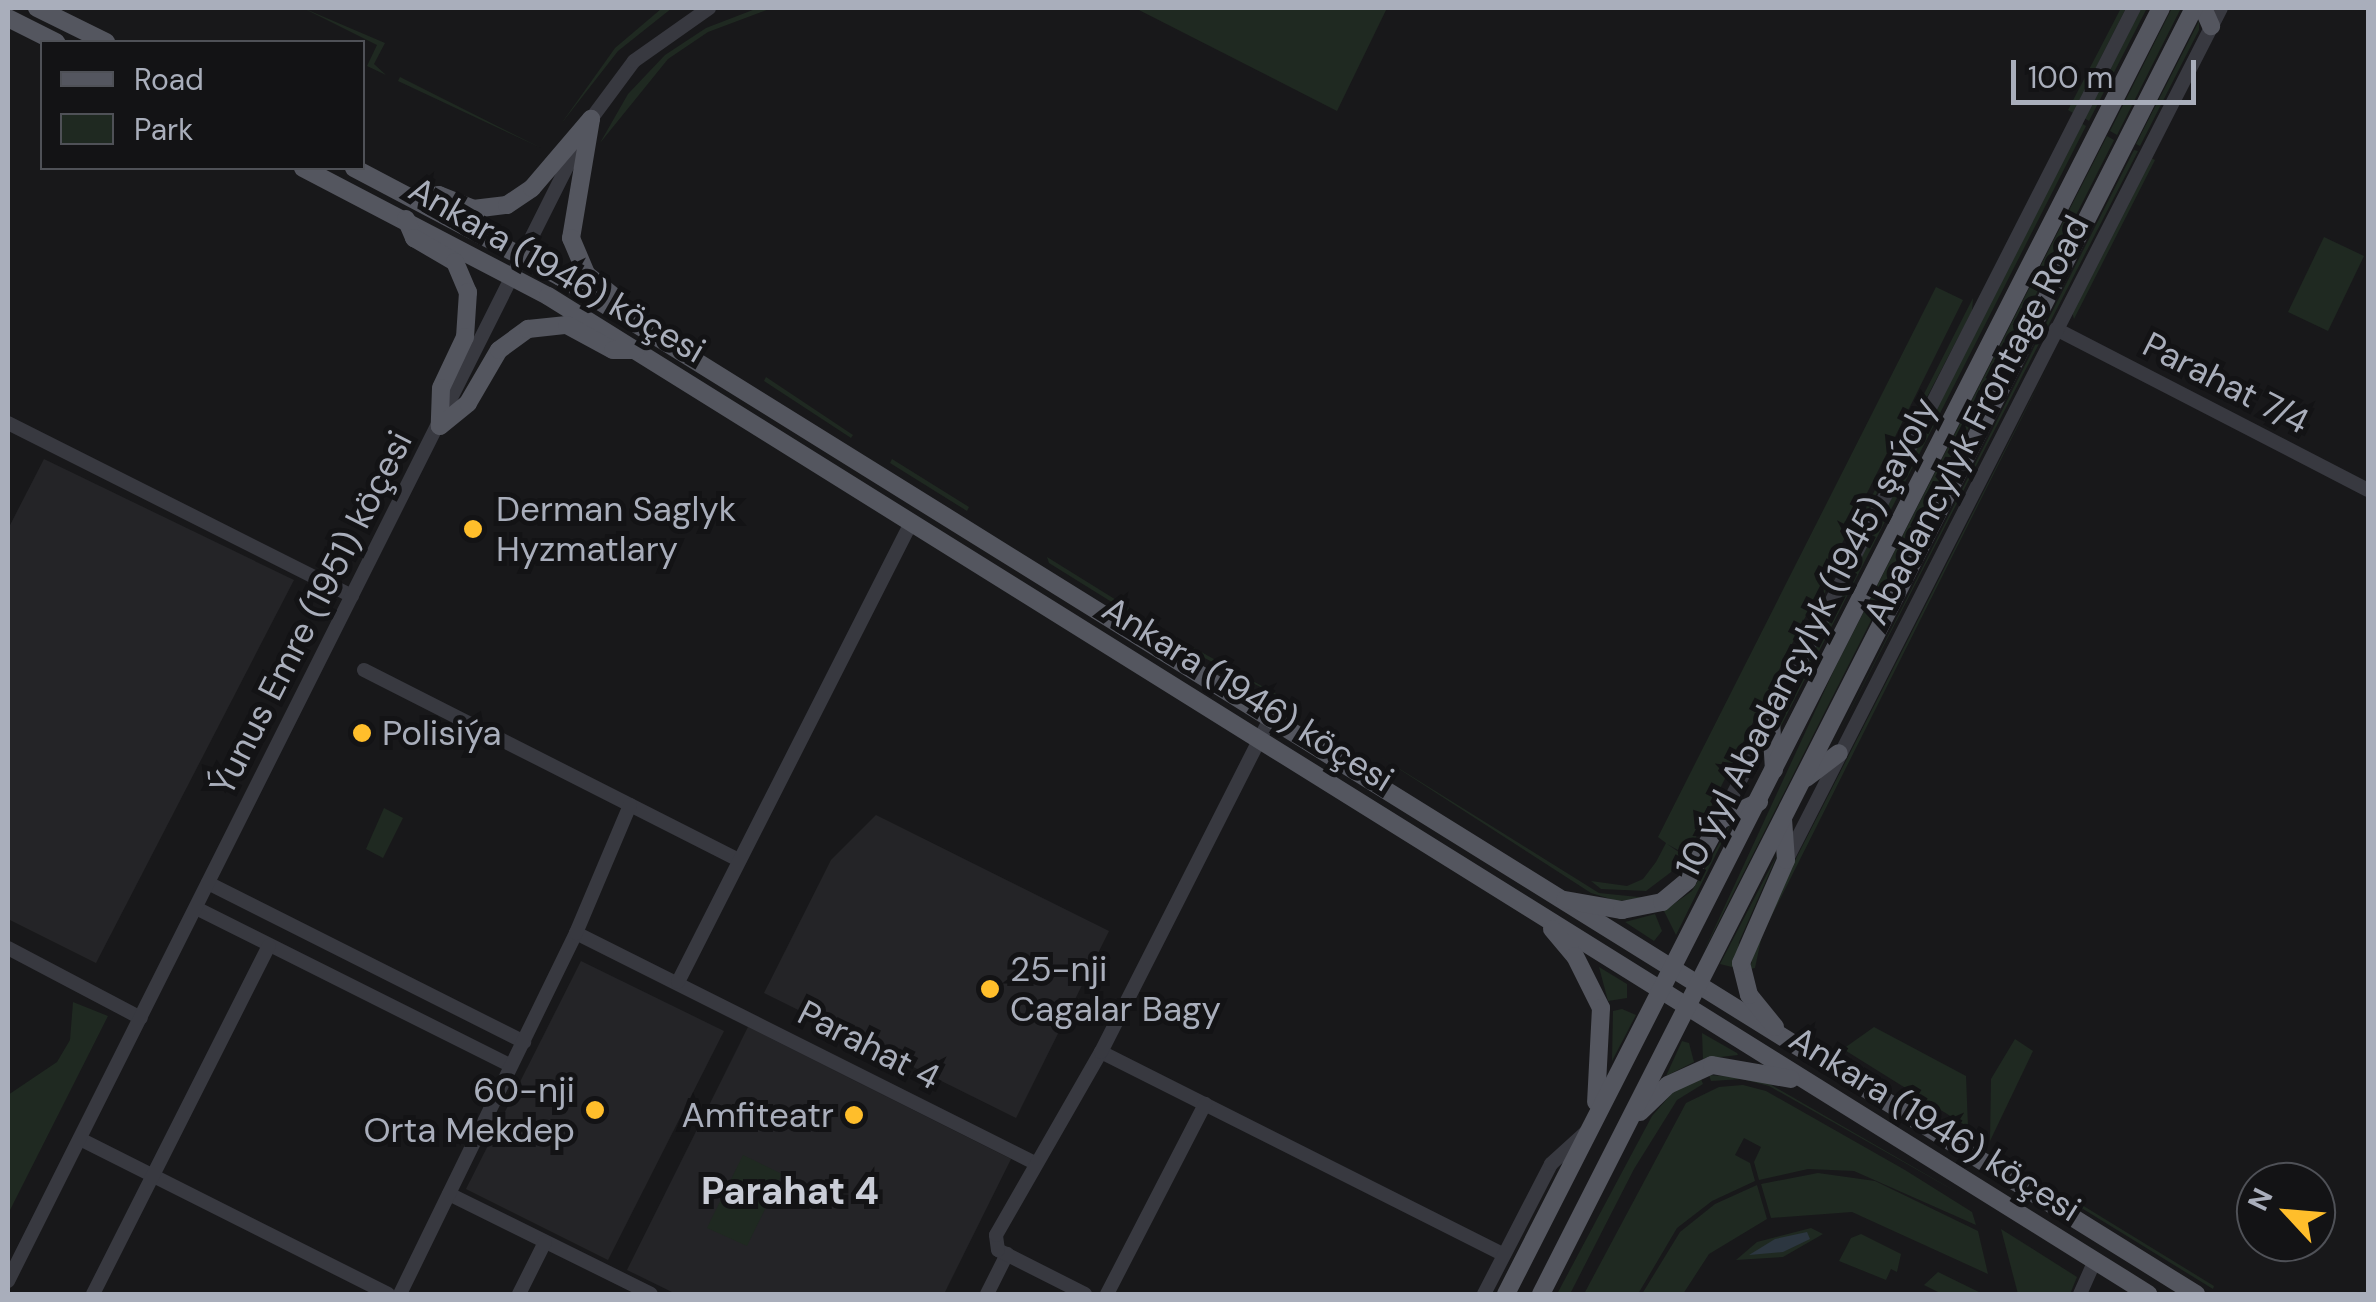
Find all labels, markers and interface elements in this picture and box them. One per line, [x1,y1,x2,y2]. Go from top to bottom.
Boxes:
legend [40,40,365,170]
scale bar [2016,40,2201,102]
text: 100 m [2028,58,2113,97]
text: Road [134,60,204,99]
text: Park [134,110,193,149]
street label: Ankara (1946) köçesi [402,168,712,372]
street label: Abadancylyk Frontage Road [1854,209,2098,631]
street label: Parahat 7/4 [2136,323,2316,443]
street label: 10 ýyl Abadançylyk (1945) şaýoly [1667,390,1945,884]
street label: Ýunus Emre (1951) köçesi [201,424,421,802]
place label: Derman Saglyk Hyzmatlary [496,488,736,570]
marker: Derman Saglyk Hyzmatlary [460,516,486,542]
street label: Ankara (1946) köçesi [1095,588,1401,800]
place label: Polisiýa [382,712,502,754]
marker: Polisiýa [351,722,373,744]
place label: 25-nji Cagalar Bagy [1010,948,1221,1030]
marker: 25-nji Cagalar Bagy [979,978,1001,1000]
street label: Parahat 4 [791,991,947,1099]
street label: Ankara (1946) köçesi [1782,1018,2088,1230]
place label: 60-nji Orta Mekdep [363,1069,575,1151]
place label: Amfiteatr [682,1094,834,1136]
marker: 60-nji Orta Mekdep [584,1099,606,1121]
marker: Amfiteatr [843,1104,865,1126]
north arrow [2236,1162,2336,1262]
district label: Parahat 4 [701,1169,879,1215]
text: N [2239,1182,2281,1217]

